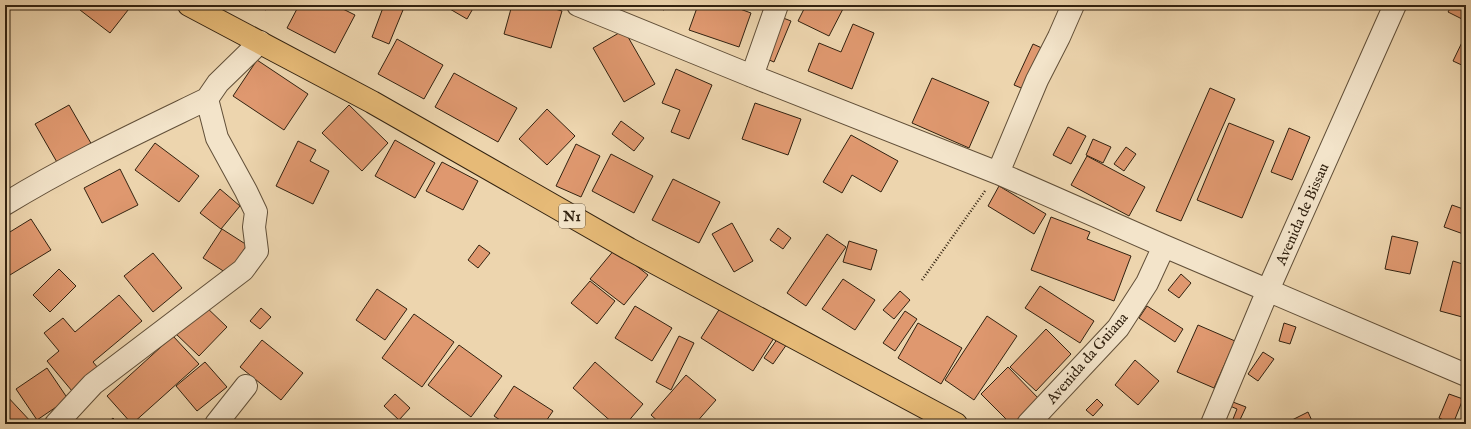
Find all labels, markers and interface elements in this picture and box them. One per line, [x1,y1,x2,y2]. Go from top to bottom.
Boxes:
street label: Avenida de Bissau [1271,160,1334,269]
road number: N1 [559,204,585,228]
street label: Avenida da Guiana [1042,308,1133,409]

